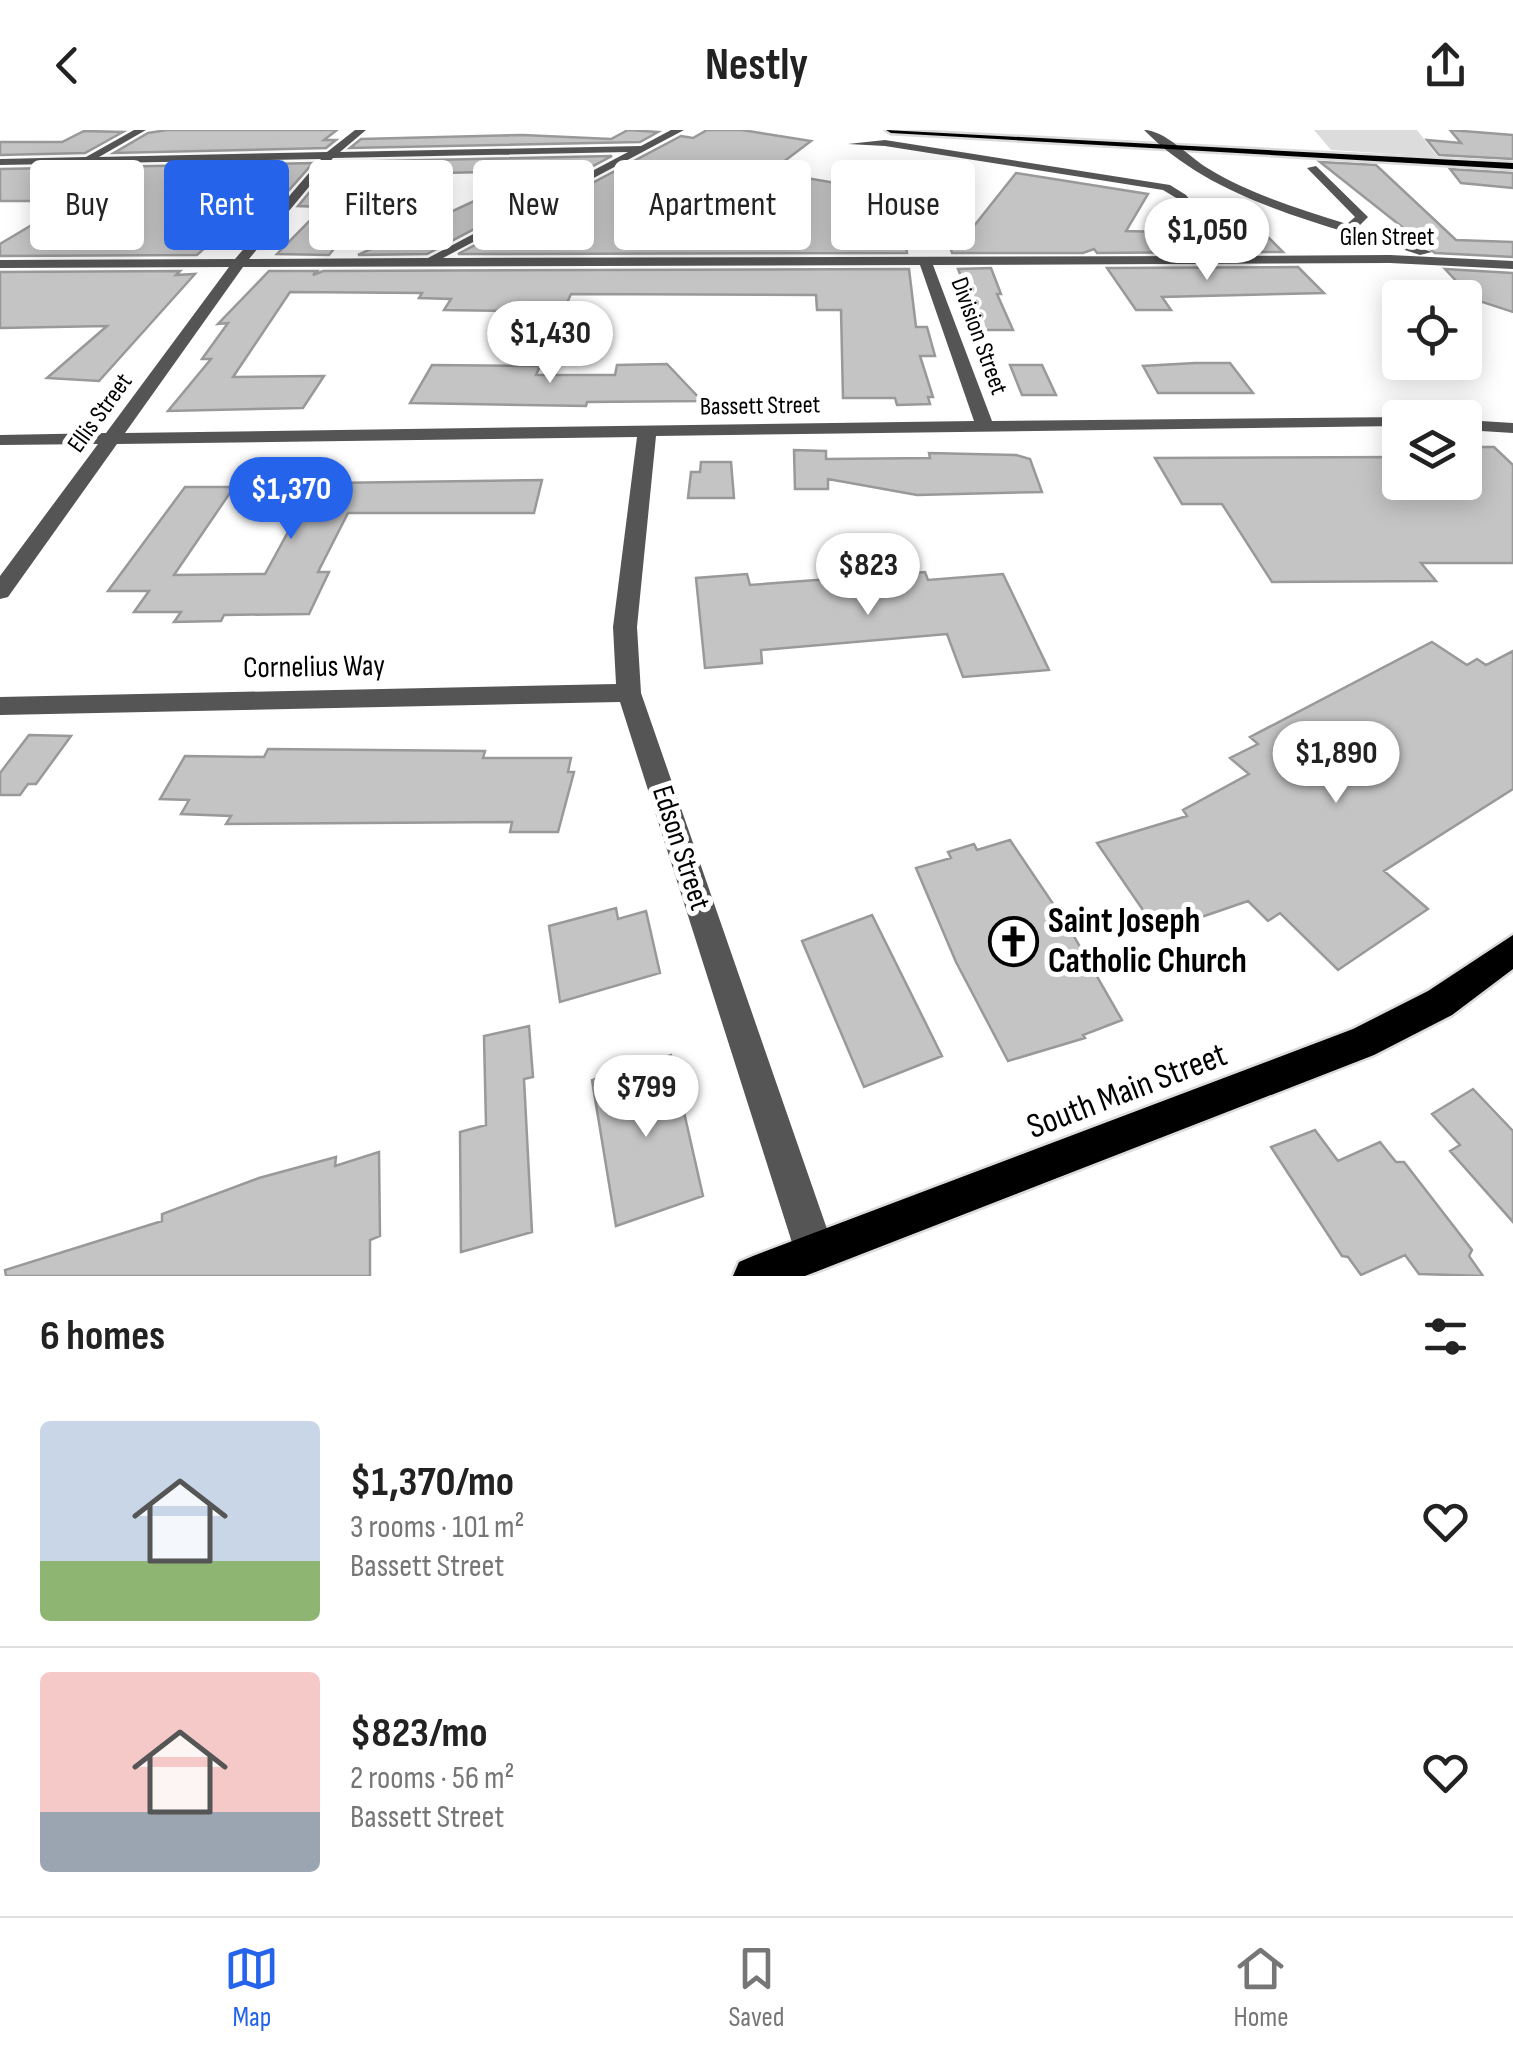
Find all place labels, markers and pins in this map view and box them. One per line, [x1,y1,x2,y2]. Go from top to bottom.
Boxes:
pin: $1,050 [1126,198,1288,283]
pin: $1,430 [469,301,631,386]
pin: $1,370 [210,457,372,542]
pin: $823 [809,533,927,618]
pin: $1,890 [1255,721,1417,806]
place label: Saint Joseph Catholic Church [1048,900,1247,983]
church icon: Saint Joseph Catholic Church [987,915,1039,967]
pin: $799 [587,1055,705,1140]

